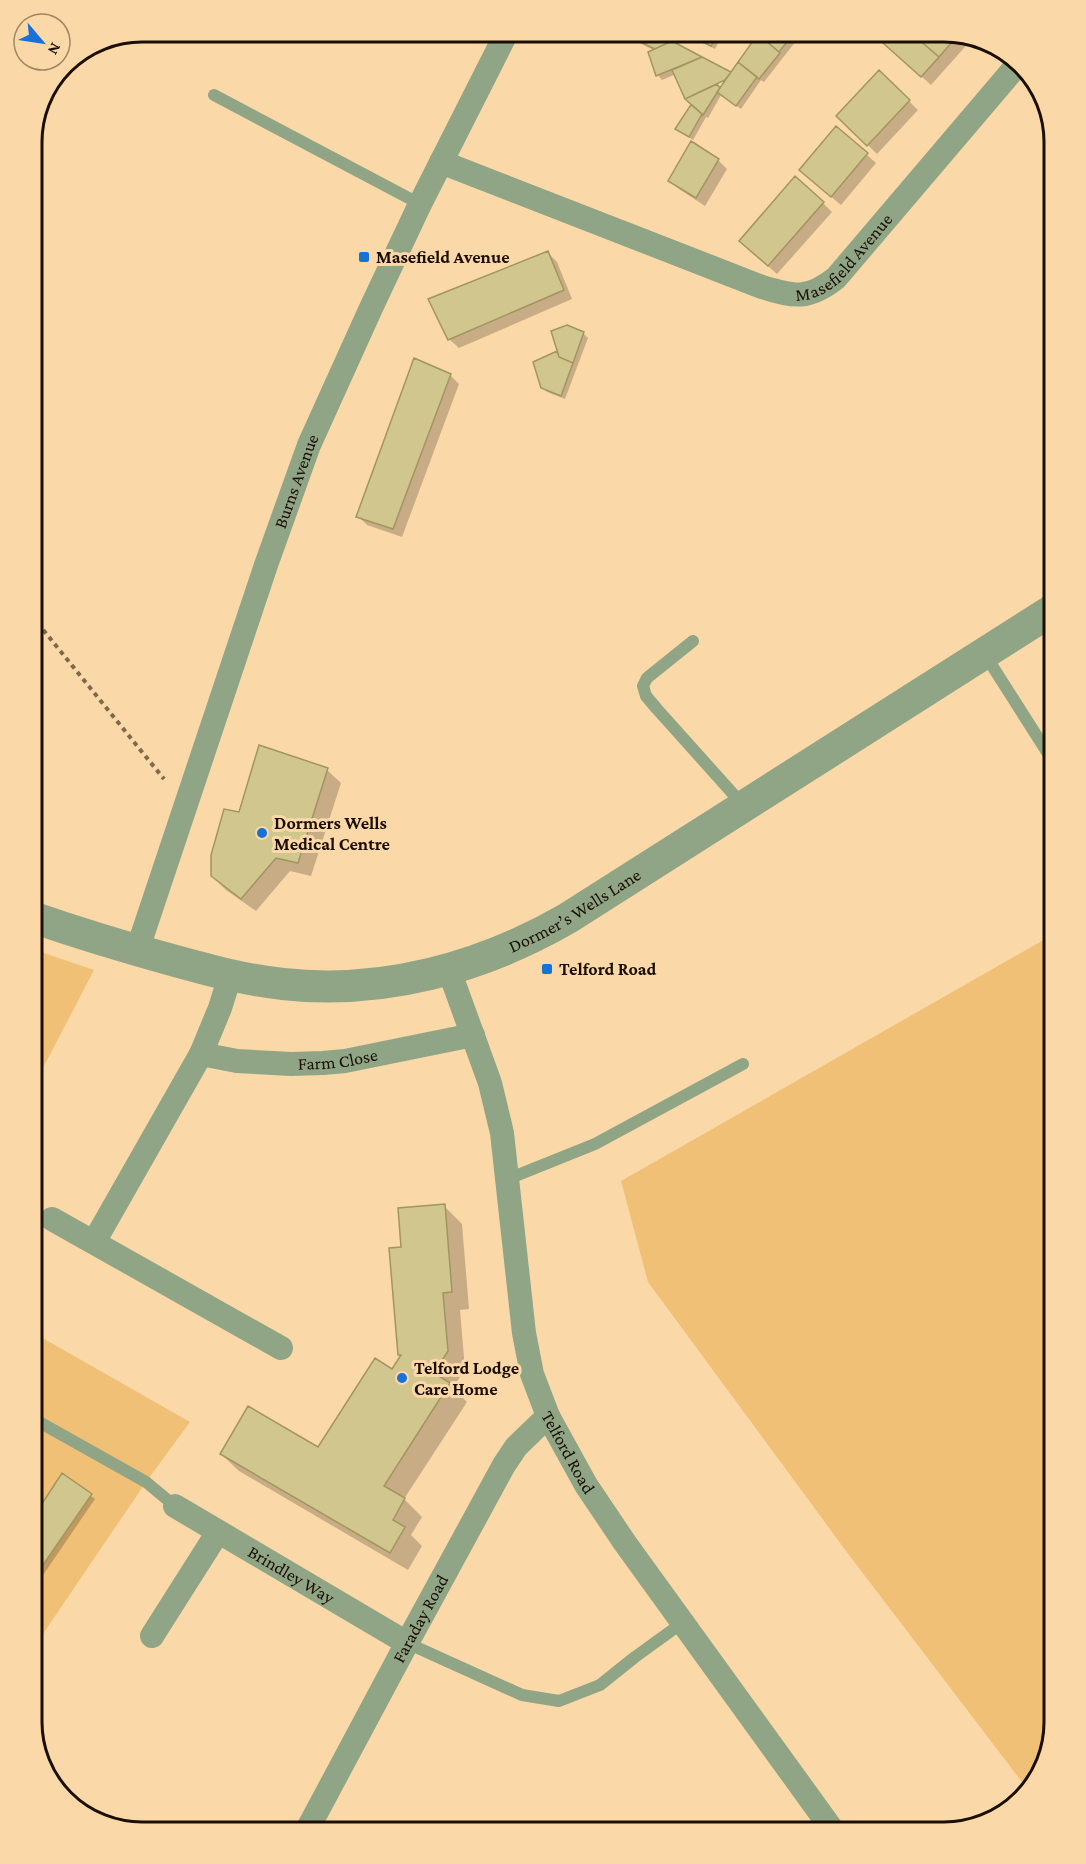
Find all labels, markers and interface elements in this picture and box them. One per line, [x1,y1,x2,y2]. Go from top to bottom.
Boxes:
north arrow [12,12,72,72]
text: N [45,40,65,58]
street label: Masefield Avenue [794,209,897,305]
place label: Masefield Avenue [376,247,510,267]
marker: Masefield Avenue [357,250,371,264]
street label: Burns Avenue [270,431,323,531]
place label: Dormers Wells Medical Centre [274,813,390,854]
marker: Dormers Wells Medical Centre [255,826,269,840]
street label: Dormer’s Wells Lane [506,864,644,957]
place label: Telford Road [559,959,657,979]
marker: Telford Road [540,962,554,976]
street label: Farm Close [297,1045,379,1074]
place label: Telford Lodge Care Home [414,1358,519,1399]
marker: Telford Lodge Care Home [395,1371,409,1385]
street label: Telford Road [537,1407,599,1498]
street label: Brindley Way [245,1541,339,1608]
street label: Faraday Road [388,1571,453,1666]

